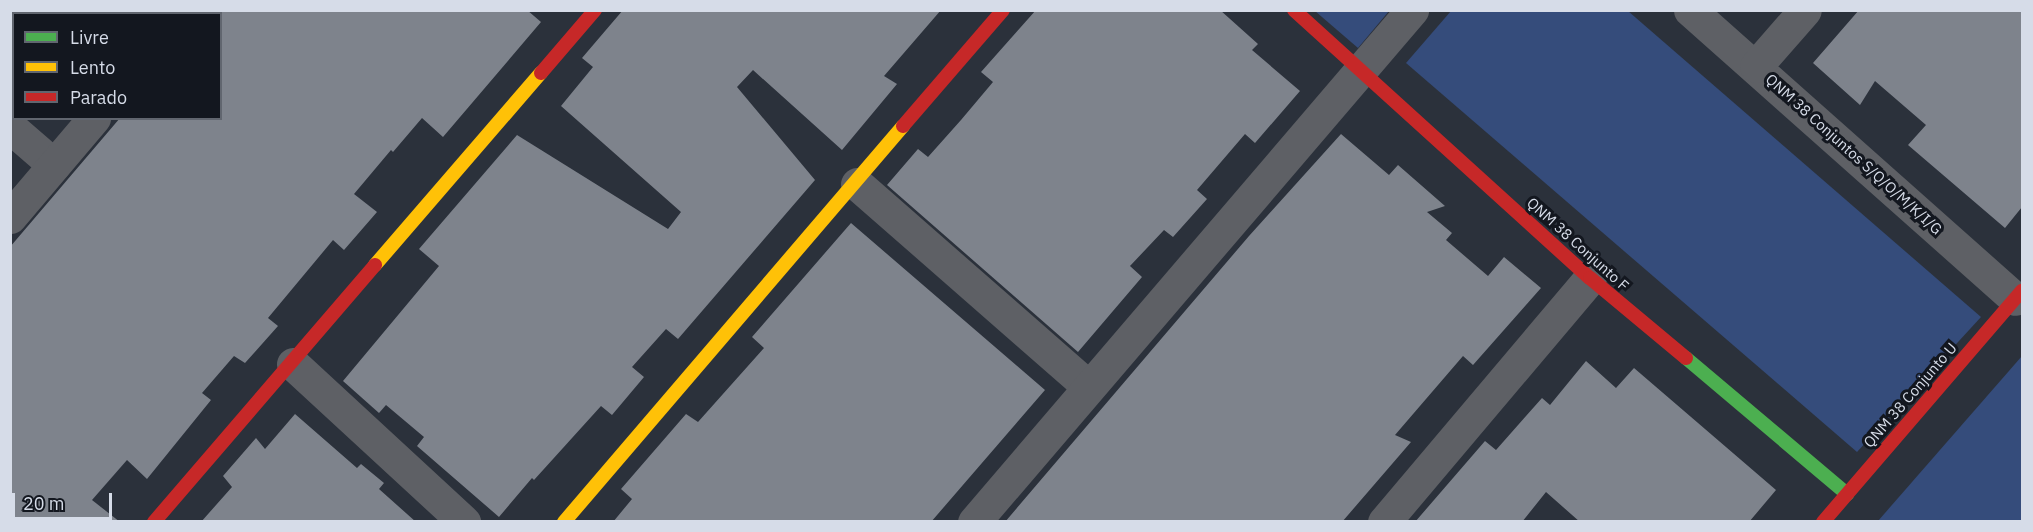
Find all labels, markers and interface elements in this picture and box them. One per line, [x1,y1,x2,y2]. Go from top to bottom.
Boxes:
legend [12,12,222,120]
text: Livre [70,26,109,49]
text: Lento [70,56,115,79]
street label: QNM 38 Conjuntos S/Q/O/M/K/I/G [1762,70,1946,238]
text: Parado [70,86,127,109]
street label: QNM 38 Conjunto F [1523,193,1633,295]
street label: QNM 38 Conjunto U [1860,339,1960,451]
scale bar [15,481,116,519]
text: 20 m [23,492,65,515]

